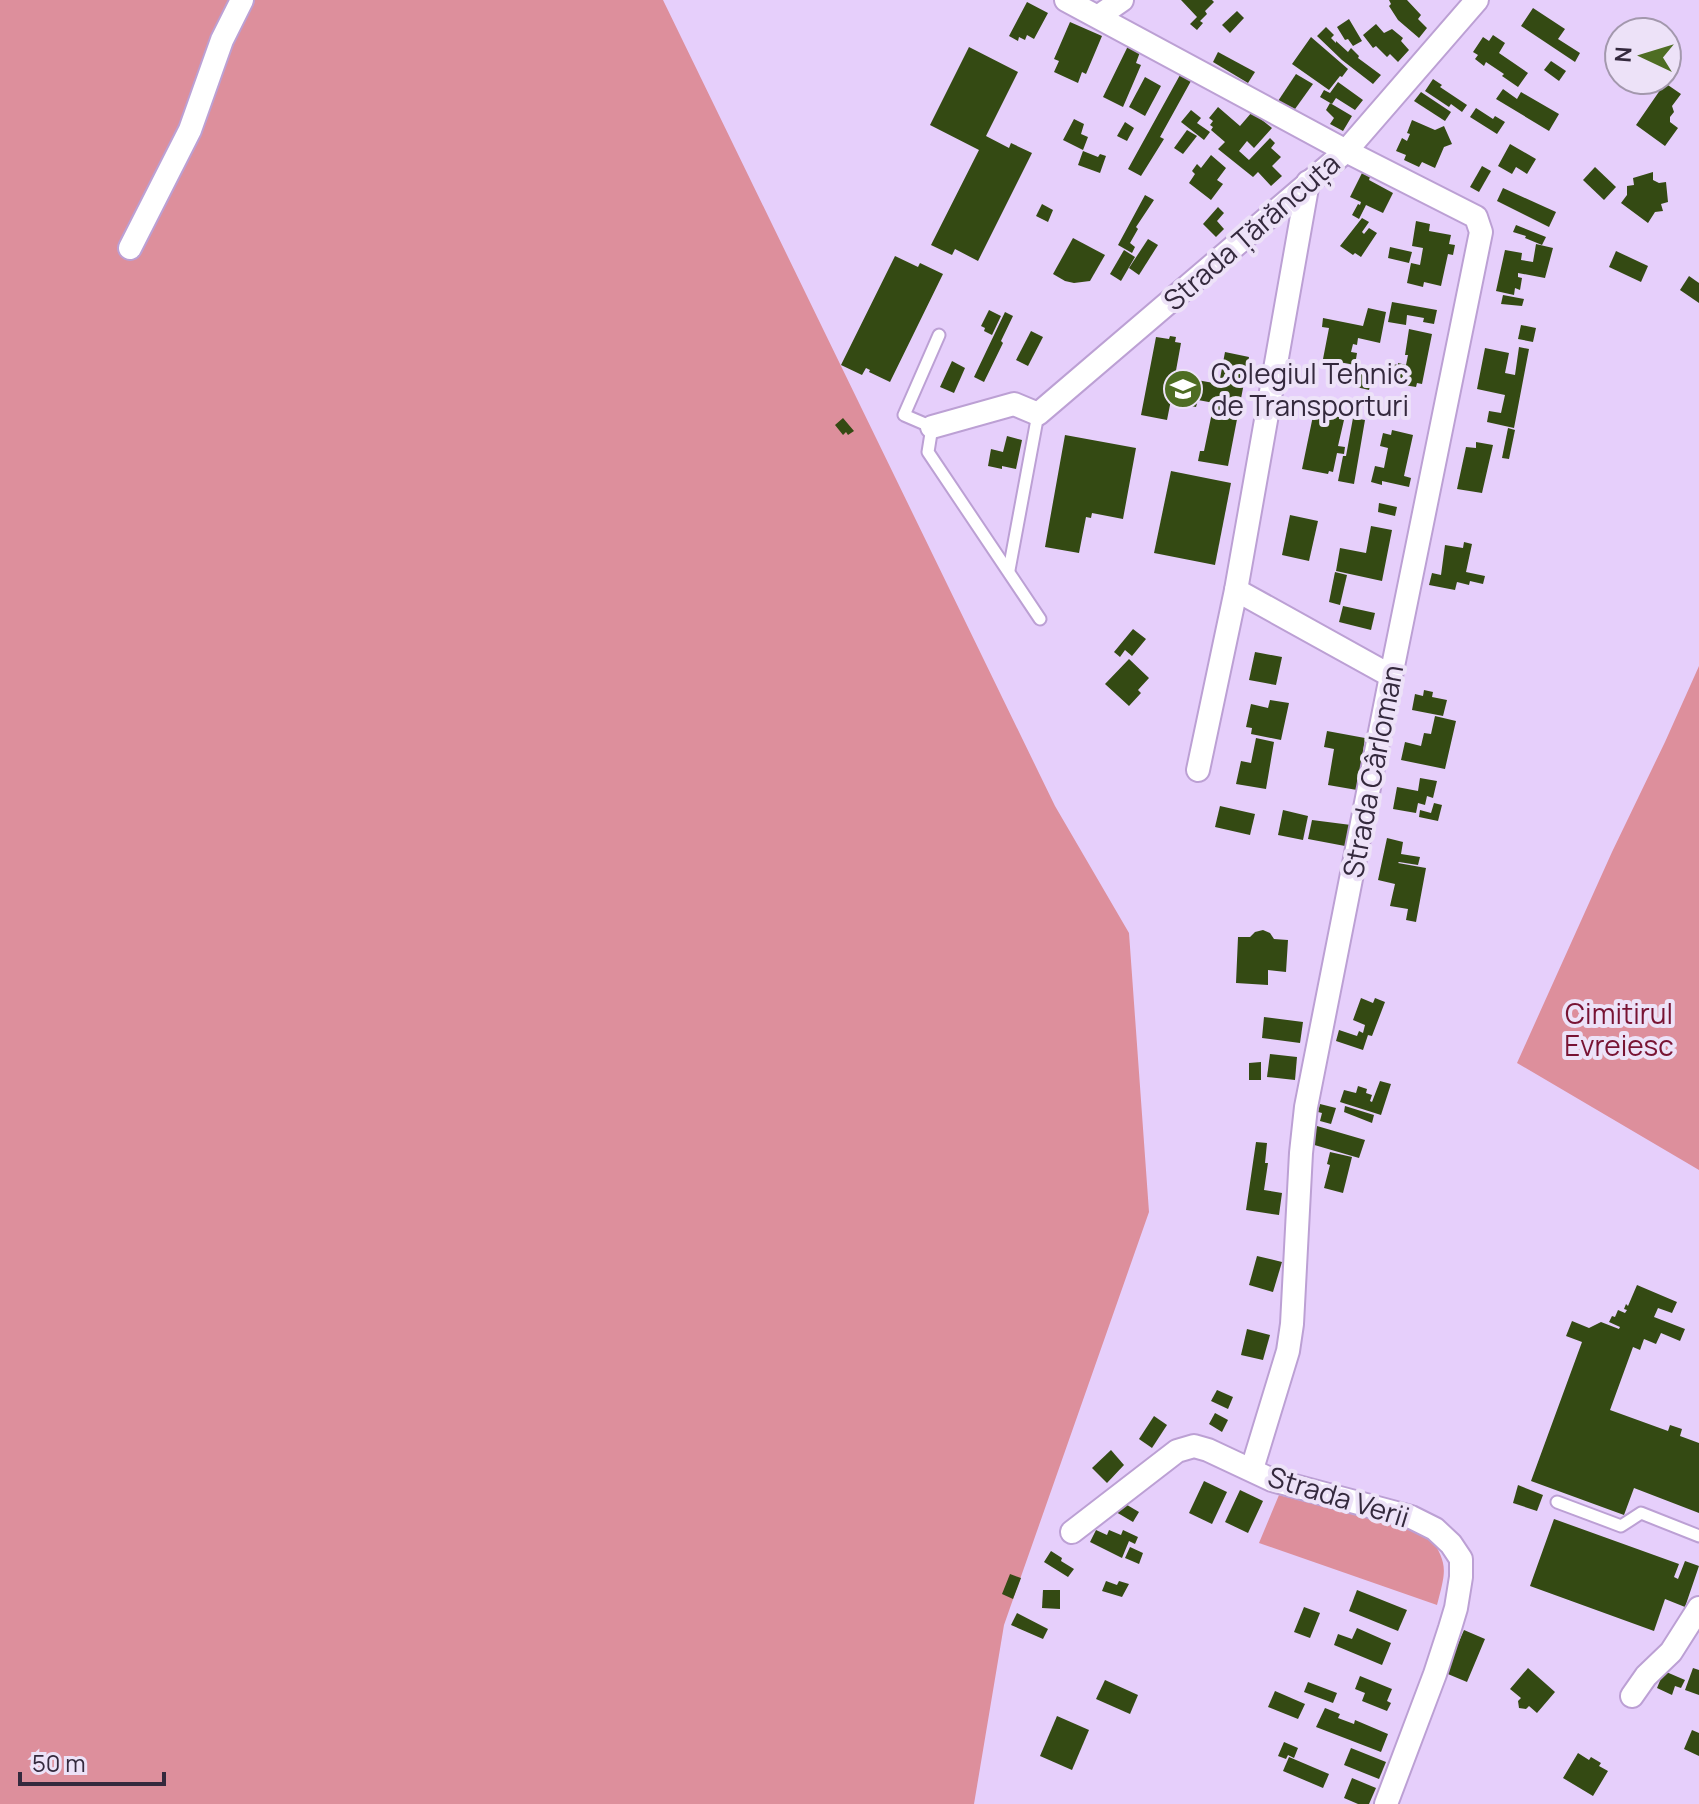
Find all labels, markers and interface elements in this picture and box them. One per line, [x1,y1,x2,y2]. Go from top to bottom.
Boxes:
north arrow [1603,16,1683,96]
text: N [1608,46,1639,64]
street label: Strada Țărăncuța [1155,144,1347,318]
place label: Colegiul Tehnic de Transporturi [1211,354,1409,424]
school or university icon: Colegiul Tehnic de Transporturi [1162,368,1204,410]
street label: Strada Cârloman [1333,661,1411,881]
park label: Cimitirul Evreiesc [1564,994,1674,1064]
street label: Strada Verii [1264,1456,1414,1536]
scale bar [20,1736,164,1786]
text: 50 m [32,1746,86,1779]

